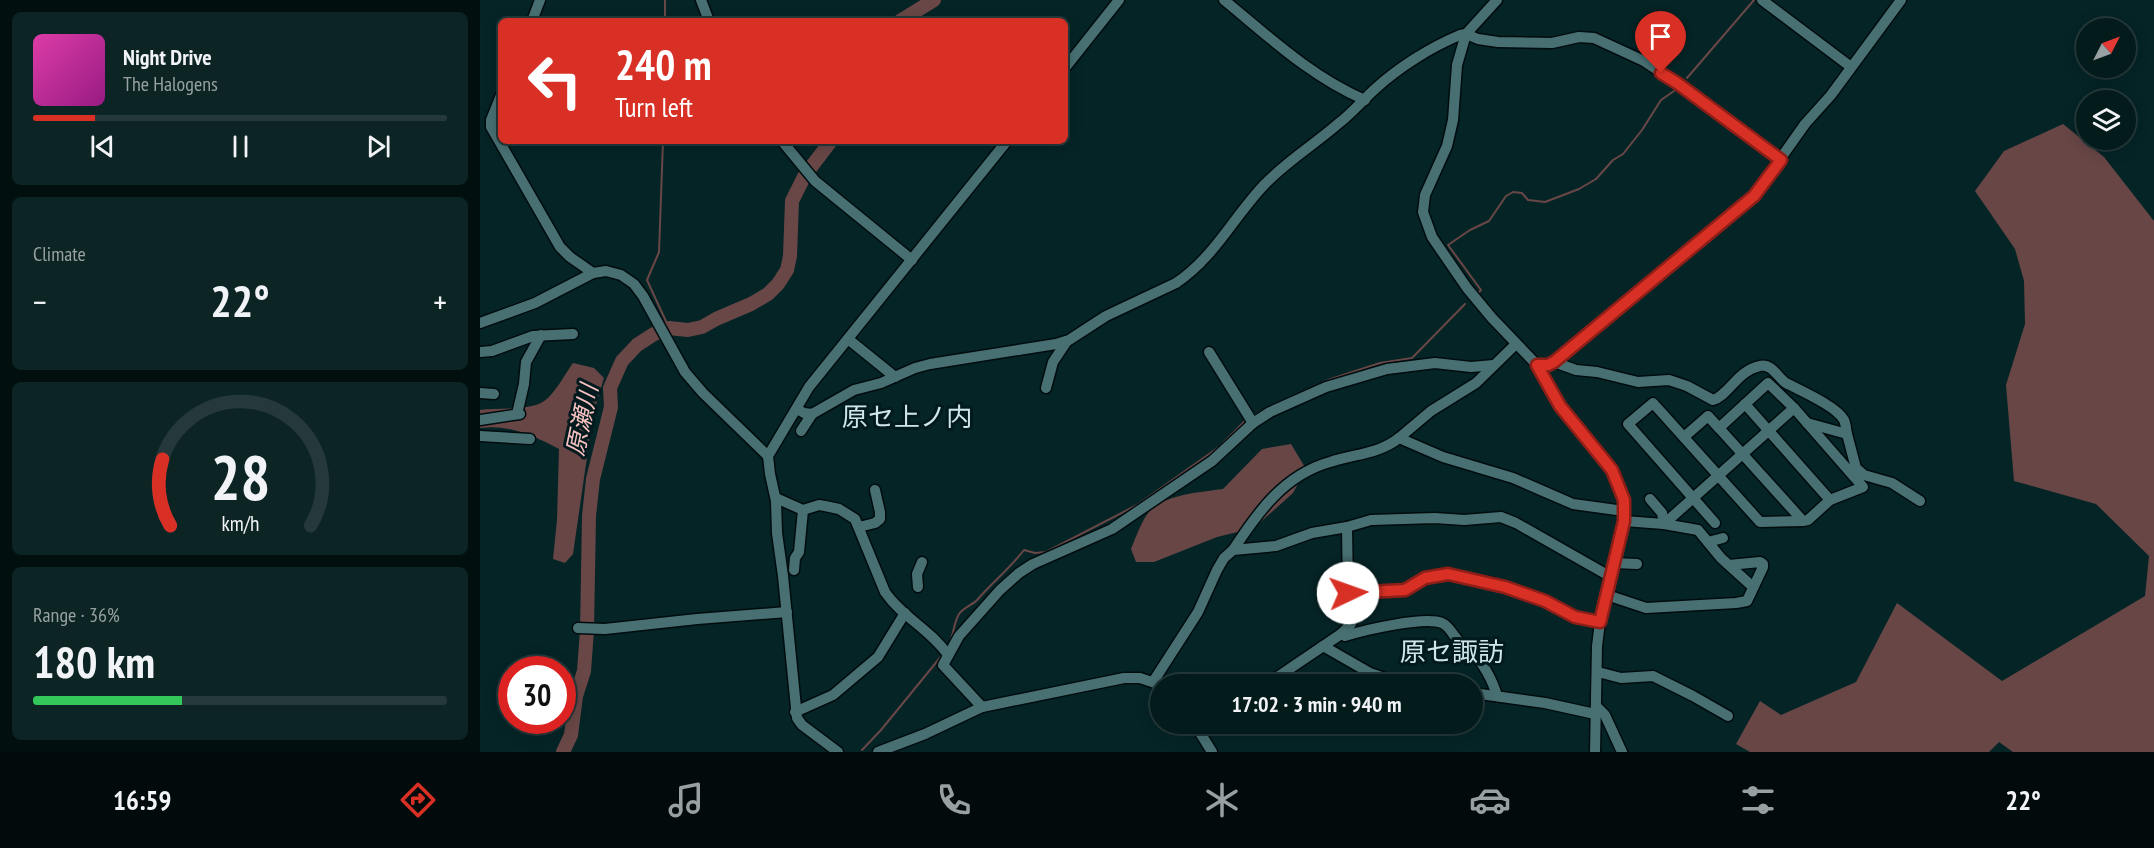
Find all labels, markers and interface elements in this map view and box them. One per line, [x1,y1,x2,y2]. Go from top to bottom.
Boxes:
pin [1635,11,1686,73]
north arrow [2076,18,2136,78]
map controls [2076,18,2136,150]
icon: arrive [1644,20,1677,53]
text: 240 m [615,37,712,92]
icon: left [516,42,594,120]
text: Night Drive [123,43,212,71]
text: The Halogens [123,71,218,97]
text: Turn left [615,90,693,124]
button: layers [2076,90,2136,150]
icon: previous [86,130,119,163]
icon: pause [224,130,257,163]
icon: next [362,130,395,163]
text: Climate [33,241,86,267]
text: 22° [210,271,270,329]
text: − [33,280,47,323]
text: + [433,280,447,323]
water label: 原瀬川 [559,379,605,458]
district label: 原セ上ノ内 [842,400,972,433]
text: 28 [210,436,270,517]
text: km/h [221,509,259,537]
position arrow [1316,561,1380,625]
text: Range · 36% [33,602,120,628]
text: 180 km [33,632,155,690]
district label: 原セ諏訪 [1400,635,1504,668]
speed limit sign: 30 [498,656,576,734]
text: 17:02 · 3 min · 940 m [1231,690,1402,718]
icon: directions [397,779,439,821]
icon: music [665,779,707,821]
icon: phone [933,779,975,821]
icon: climate [1201,779,1243,821]
icon: car [1469,779,1511,821]
icon: filters [1737,779,1779,821]
text: 16:59 [113,783,171,817]
text: 22° [2005,783,2041,817]

